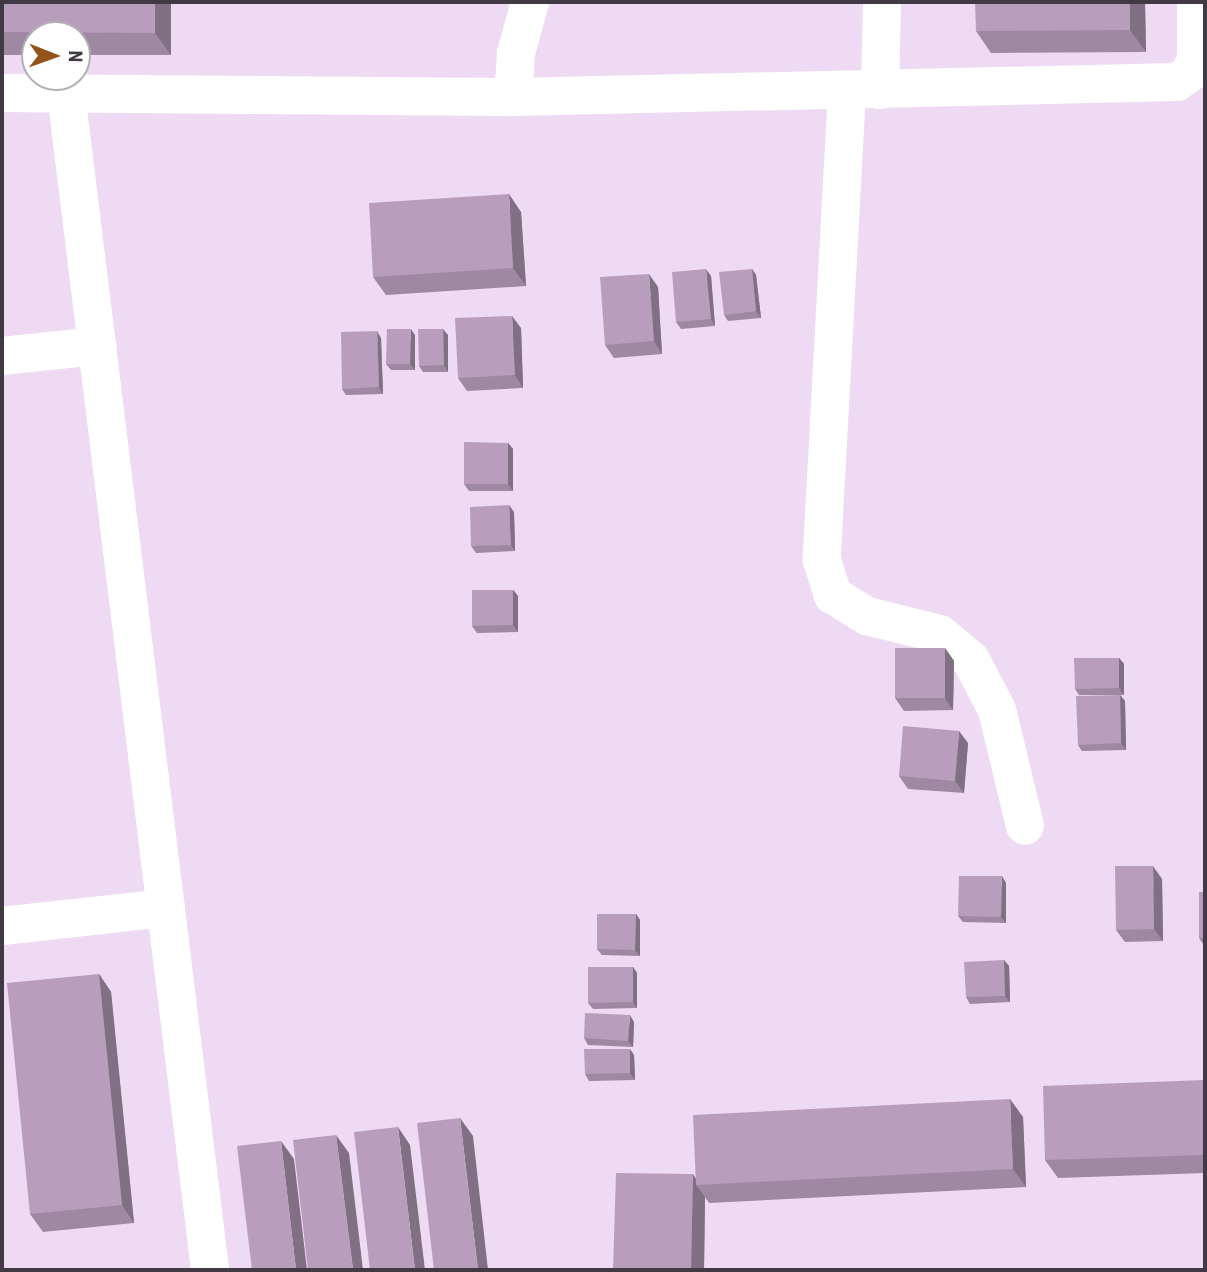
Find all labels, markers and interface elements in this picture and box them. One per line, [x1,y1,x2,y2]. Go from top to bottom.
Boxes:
north arrow [21,21,91,91]
text: N [64,50,87,62]

